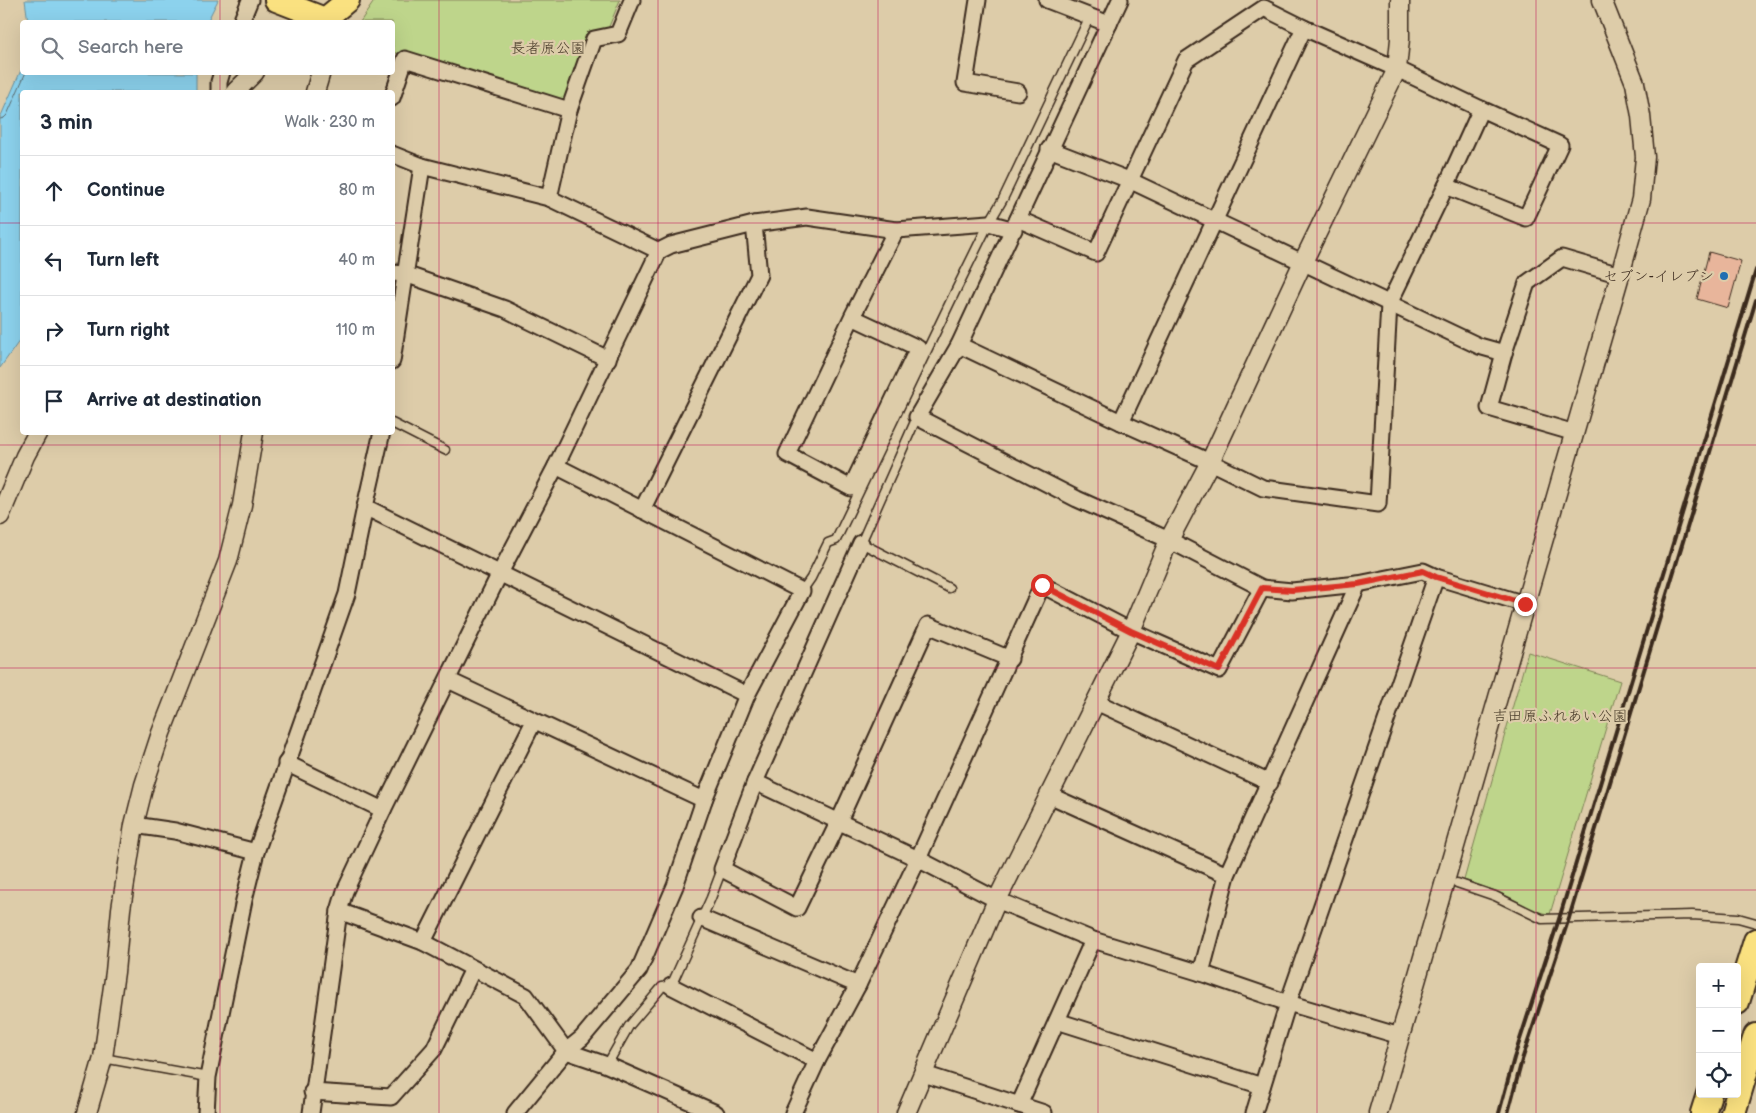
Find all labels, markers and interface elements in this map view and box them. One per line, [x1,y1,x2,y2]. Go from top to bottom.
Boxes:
search box [20,20,395,75]
icon: search [38,34,66,62]
text: Search here [78,36,183,59]
park label: 長者原公園 [510,39,586,58]
text: 3 min [40,110,93,135]
text: Walk · 230 m [285,113,375,132]
icon: ahead [40,177,68,205]
text: Continue [87,179,165,202]
text: 80 m [339,181,375,200]
icon: left [40,247,68,275]
text: Turn left [87,249,159,272]
text: 40 m [338,251,375,270]
place label: セブン-イレブン [1604,267,1714,286]
marker: セブン-イレブン [1718,270,1730,282]
icon: right [40,317,68,345]
text: Turn right [87,319,170,342]
text: 110 m [336,321,375,340]
icon: arrive [40,387,68,415]
text: Arrive at destination [87,389,262,412]
route start [1031,574,1054,597]
route end [1514,593,1537,616]
park label: 吉田原ふれあい公園 [1492,707,1628,726]
map controls [1696,963,1741,1098]
button: + [1696,963,1741,1008]
button: − [1696,1008,1741,1053]
button: locate [1696,1053,1741,1098]

